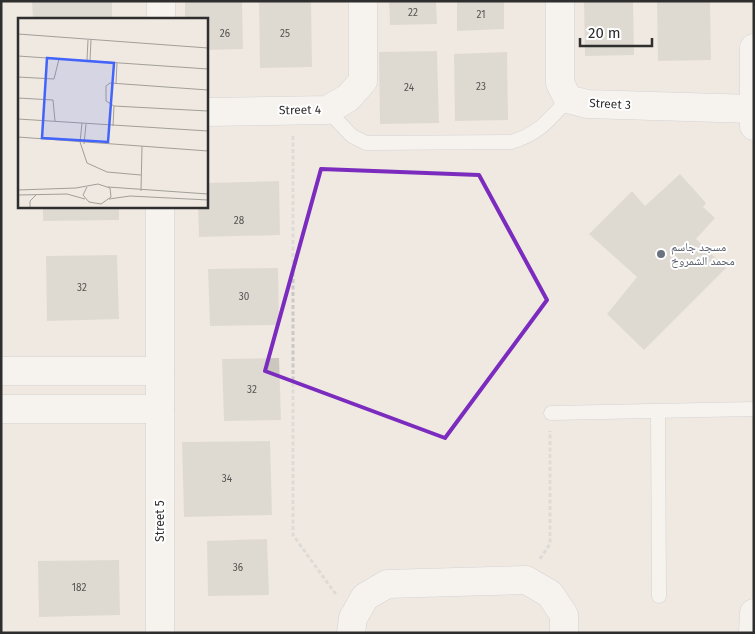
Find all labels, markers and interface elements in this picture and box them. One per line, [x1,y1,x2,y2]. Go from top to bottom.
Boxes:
house number: 22 [408,7,418,19]
house number: 21 [476,9,486,21]
scale bar [580,15,652,47]
inset map [18,18,208,208]
text: 20 m [588,24,621,42]
house number: 26 [220,28,230,40]
house number: 25 [280,28,290,40]
house number: 23 [476,81,486,93]
house number: 24 [404,82,415,94]
street label: Street 3 [589,96,631,112]
street label: Street 4 [279,103,322,117]
house number: 28 [234,215,245,227]
place label: مسجد جاسم محمد الشمروخ [671,240,735,268]
marker: مسجد جاسم محمد الشمروخ [655,248,667,260]
house number: 32 [77,282,87,294]
house number: 30 [239,291,250,303]
house number: 32 [247,384,257,396]
house number: 34 [222,473,233,485]
street label: Street 5 [153,500,167,542]
house number: 36 [233,562,243,574]
house number: 182 [72,582,86,594]

